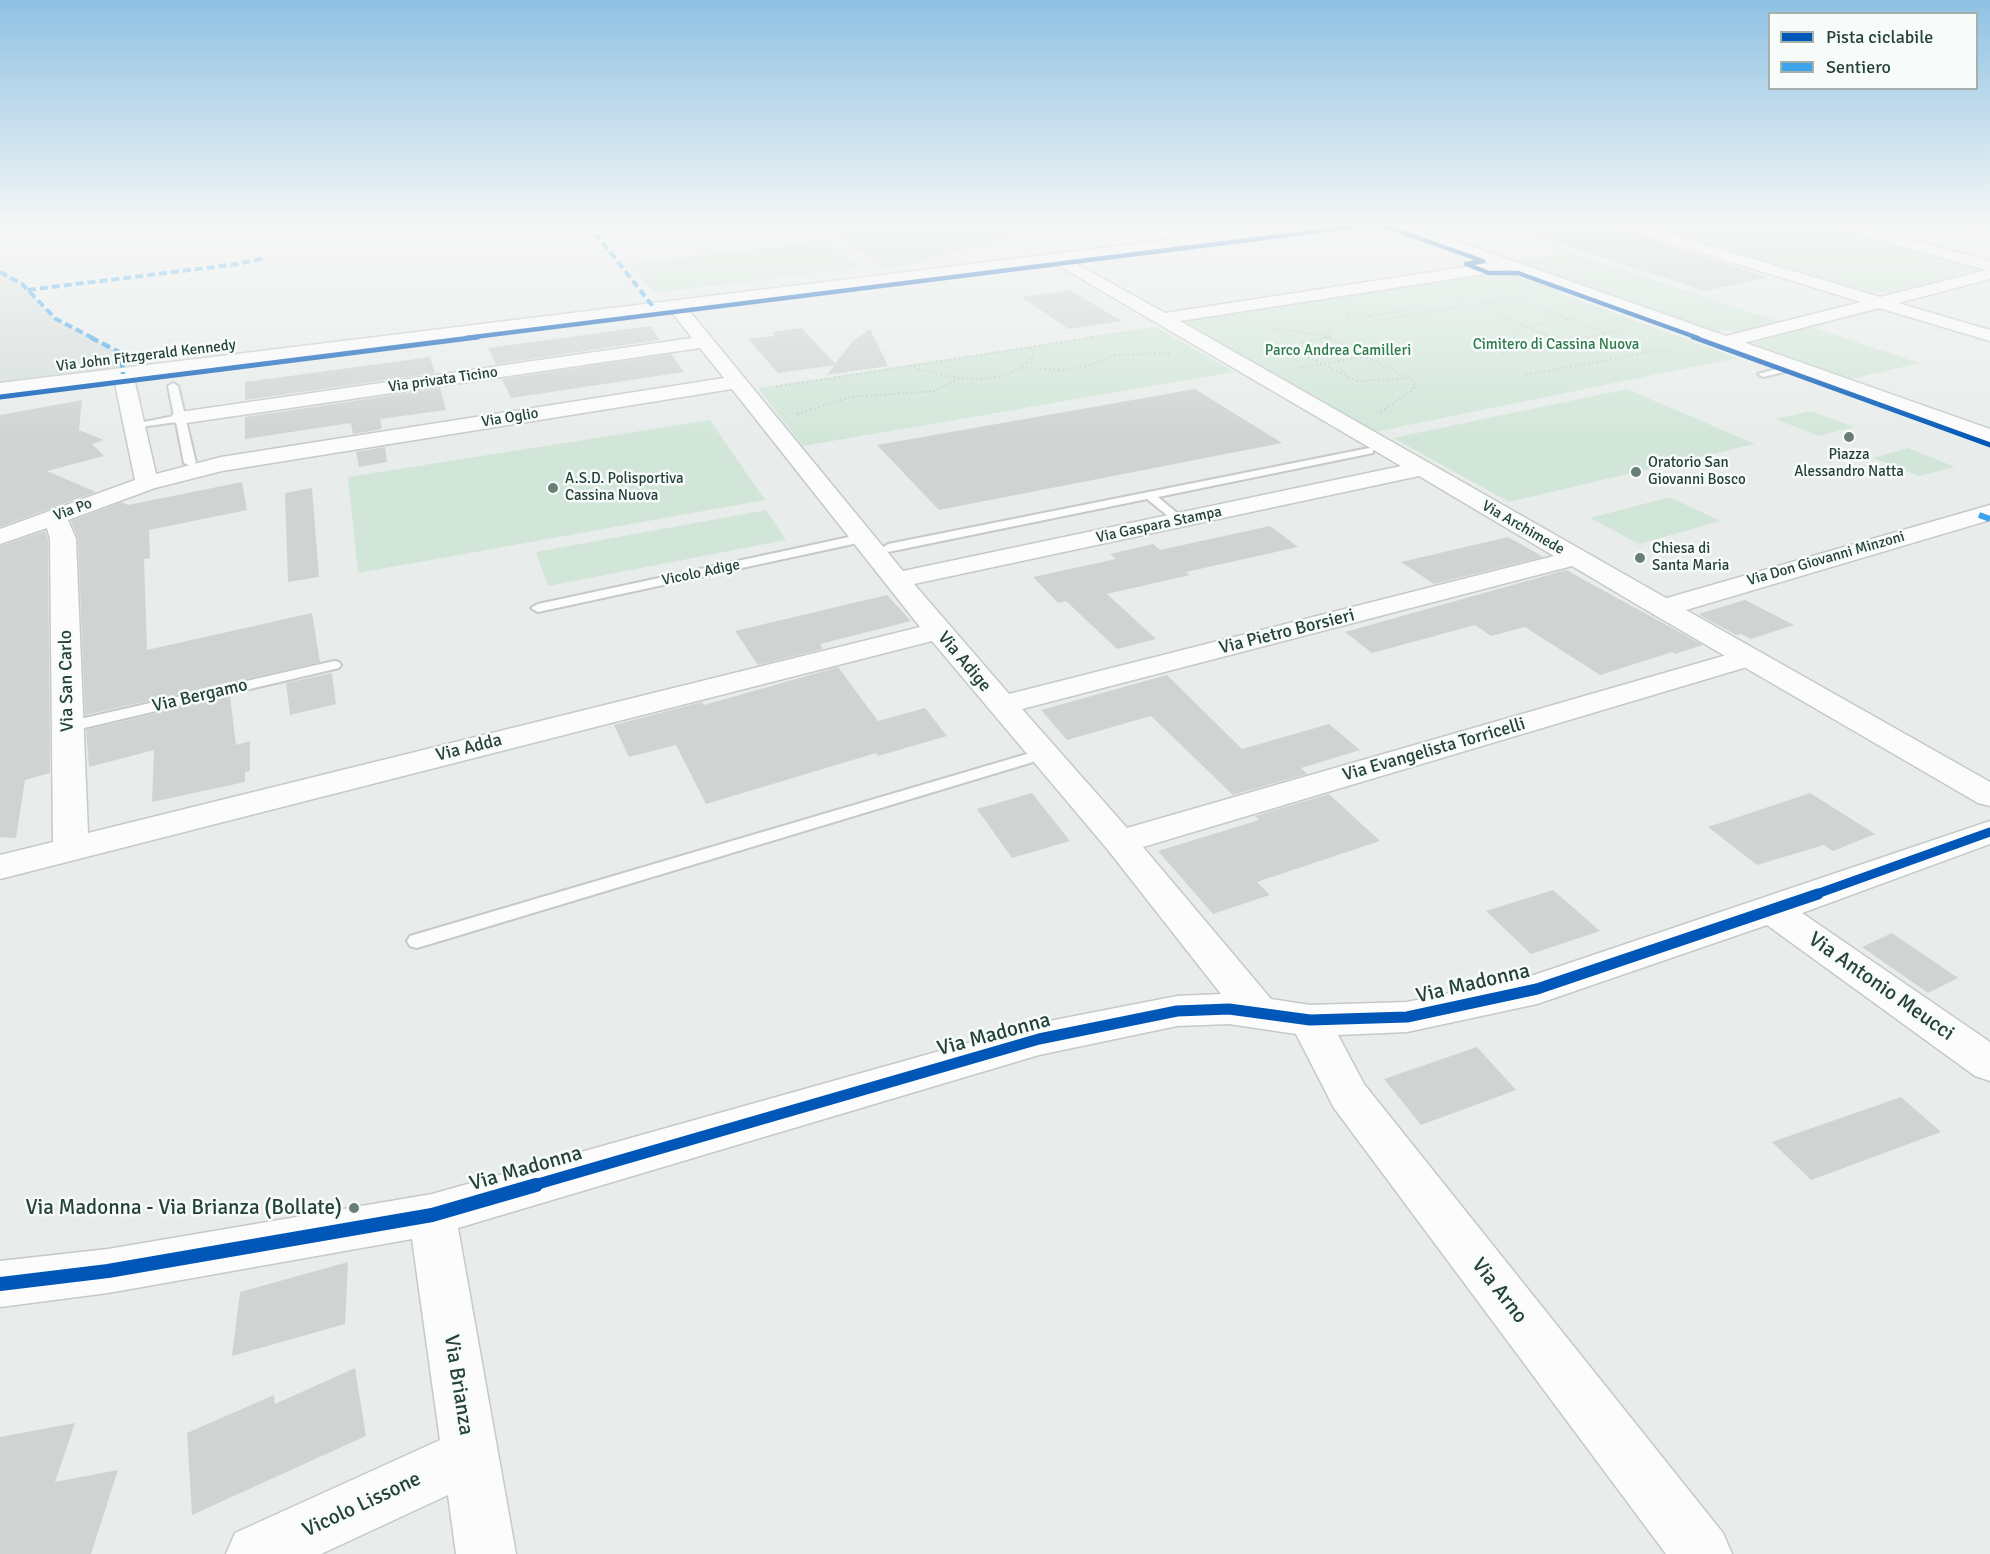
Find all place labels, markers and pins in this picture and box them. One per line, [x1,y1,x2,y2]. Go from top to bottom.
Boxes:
marker: Piazza Alessandro Natta [1842,430,1856,444]
place label: Piazza Alessandro Natta [1794,446,1904,481]
place label: Oratorio San Giovanni Bosco [1648,454,1746,489]
marker: Oratorio San Giovanni Bosco [1629,465,1643,479]
place label: A.S.D. Polisportiva Cassina Nuova [565,470,684,505]
marker: A.S.D. Polisportiva Cassina Nuova [546,481,560,495]
place label: Chiesa di Santa Maria [1652,540,1729,575]
marker: Chiesa di Santa Maria [1633,551,1647,565]
place label: Via Madonna - Via Brianza (Bollate) [26,1195,342,1221]
marker: Via Madonna - Via Brianza (Bollate) [347,1201,361,1215]

